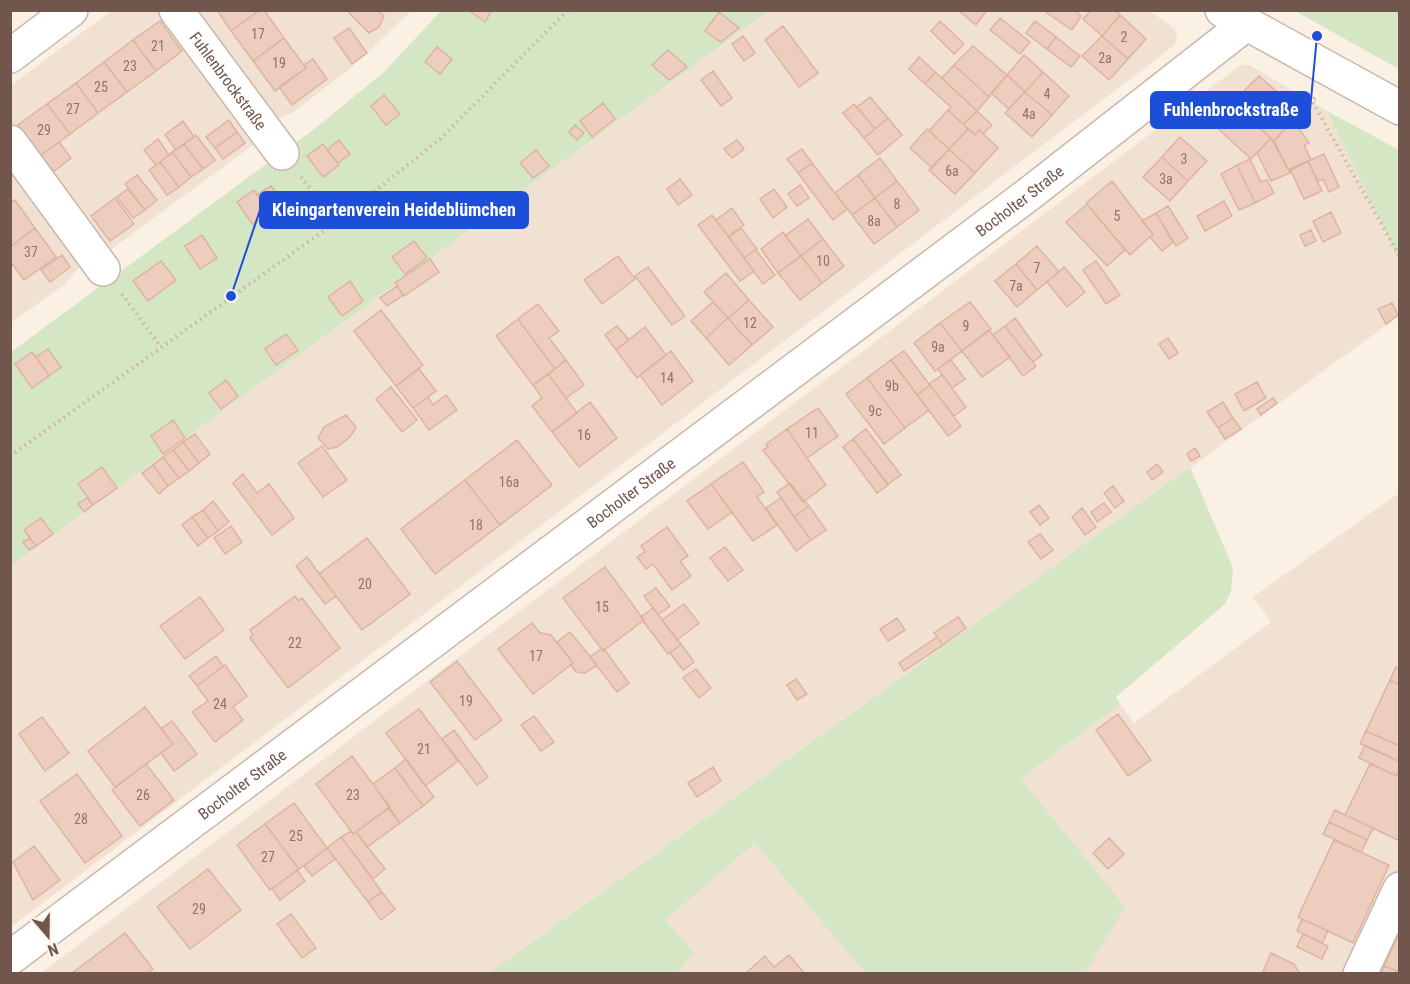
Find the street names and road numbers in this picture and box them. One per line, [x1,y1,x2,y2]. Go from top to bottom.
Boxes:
street label: Fuhlenbrockstraße [185,28,271,134]
street label: Bocholter Straße [972,162,1068,241]
street label: Bocholter Straße [583,454,679,532]
street label: Bocholter Straße [194,745,290,824]

